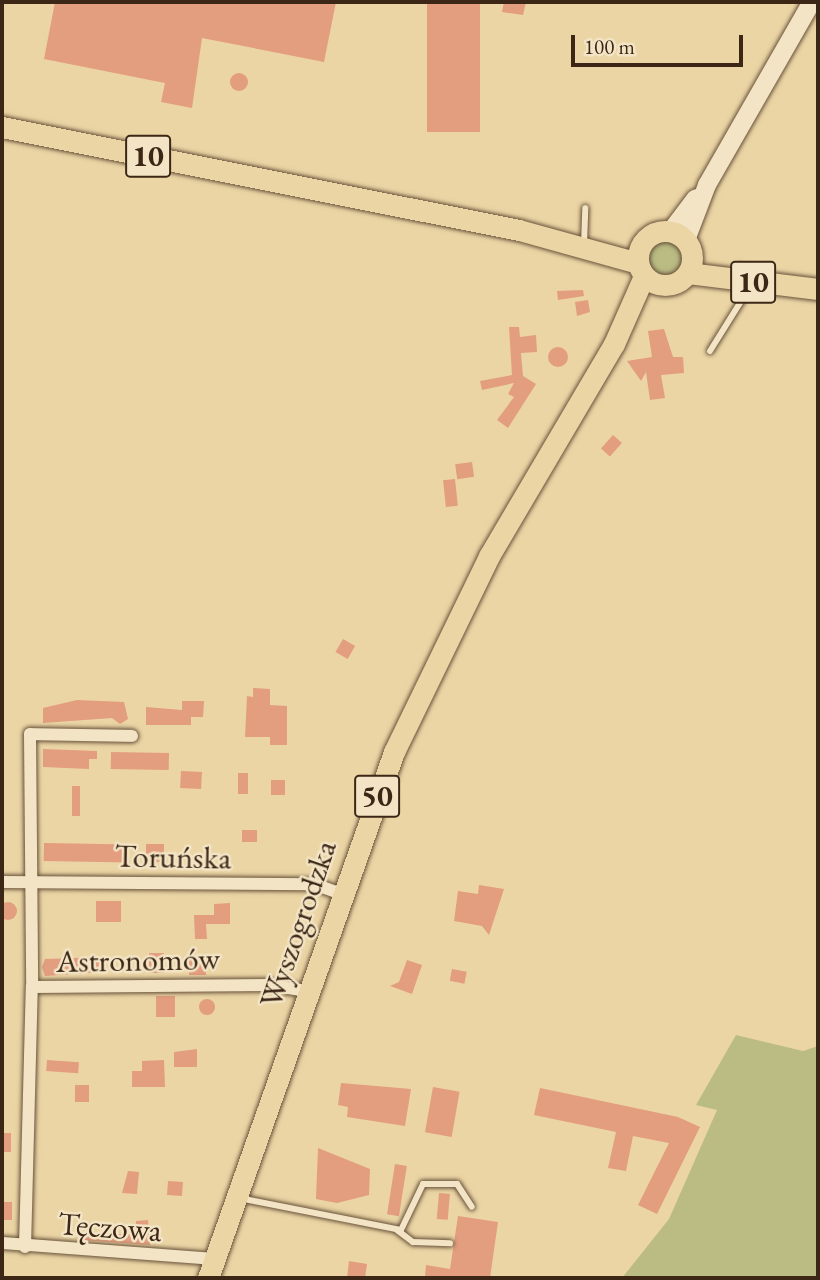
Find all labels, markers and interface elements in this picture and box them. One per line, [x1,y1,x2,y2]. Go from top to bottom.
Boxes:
scale bar [575,21,746,65]
text: 100 m [584,33,635,60]
road number: 10 [124,130,172,182]
road number: 10 [728,256,778,308]
road number: 50 [352,769,402,822]
street label: Wyszogrodzka [251,835,345,1013]
street label: Toruńska [114,837,232,877]
street label: Astronomów [56,939,220,981]
street label: Tęczowa [57,1204,163,1250]

